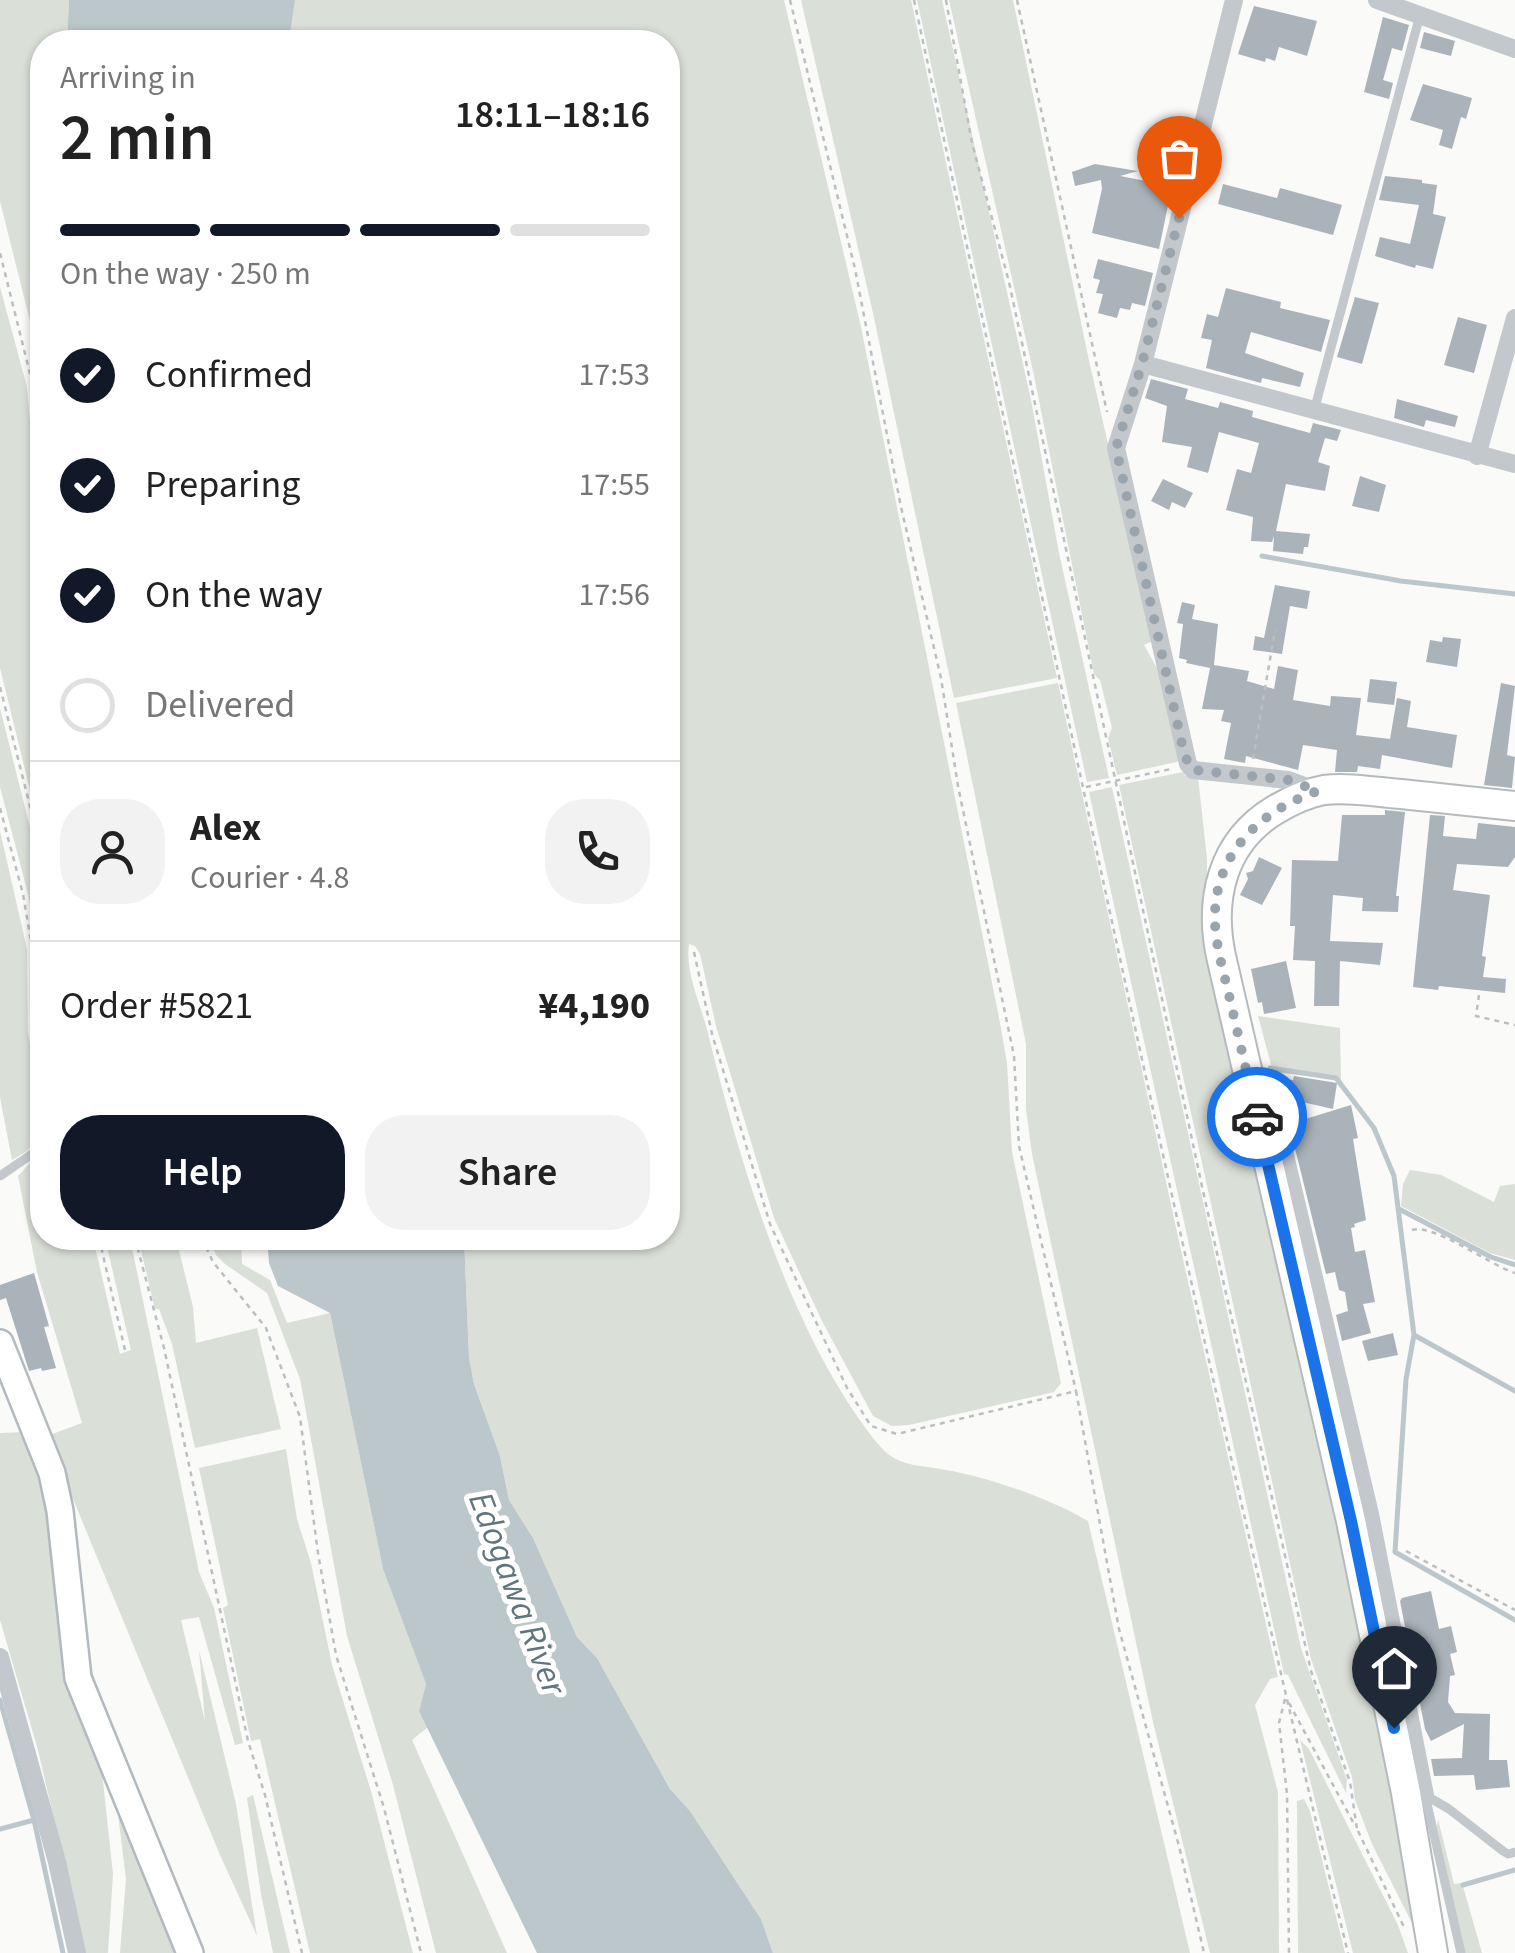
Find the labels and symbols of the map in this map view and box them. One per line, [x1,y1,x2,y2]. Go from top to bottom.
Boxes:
pin [1137,116,1222,219]
courier [1207,1067,1307,1167]
water label: Edogawa River [455,1484,579,1704]
pin [1352,1626,1437,1729]

